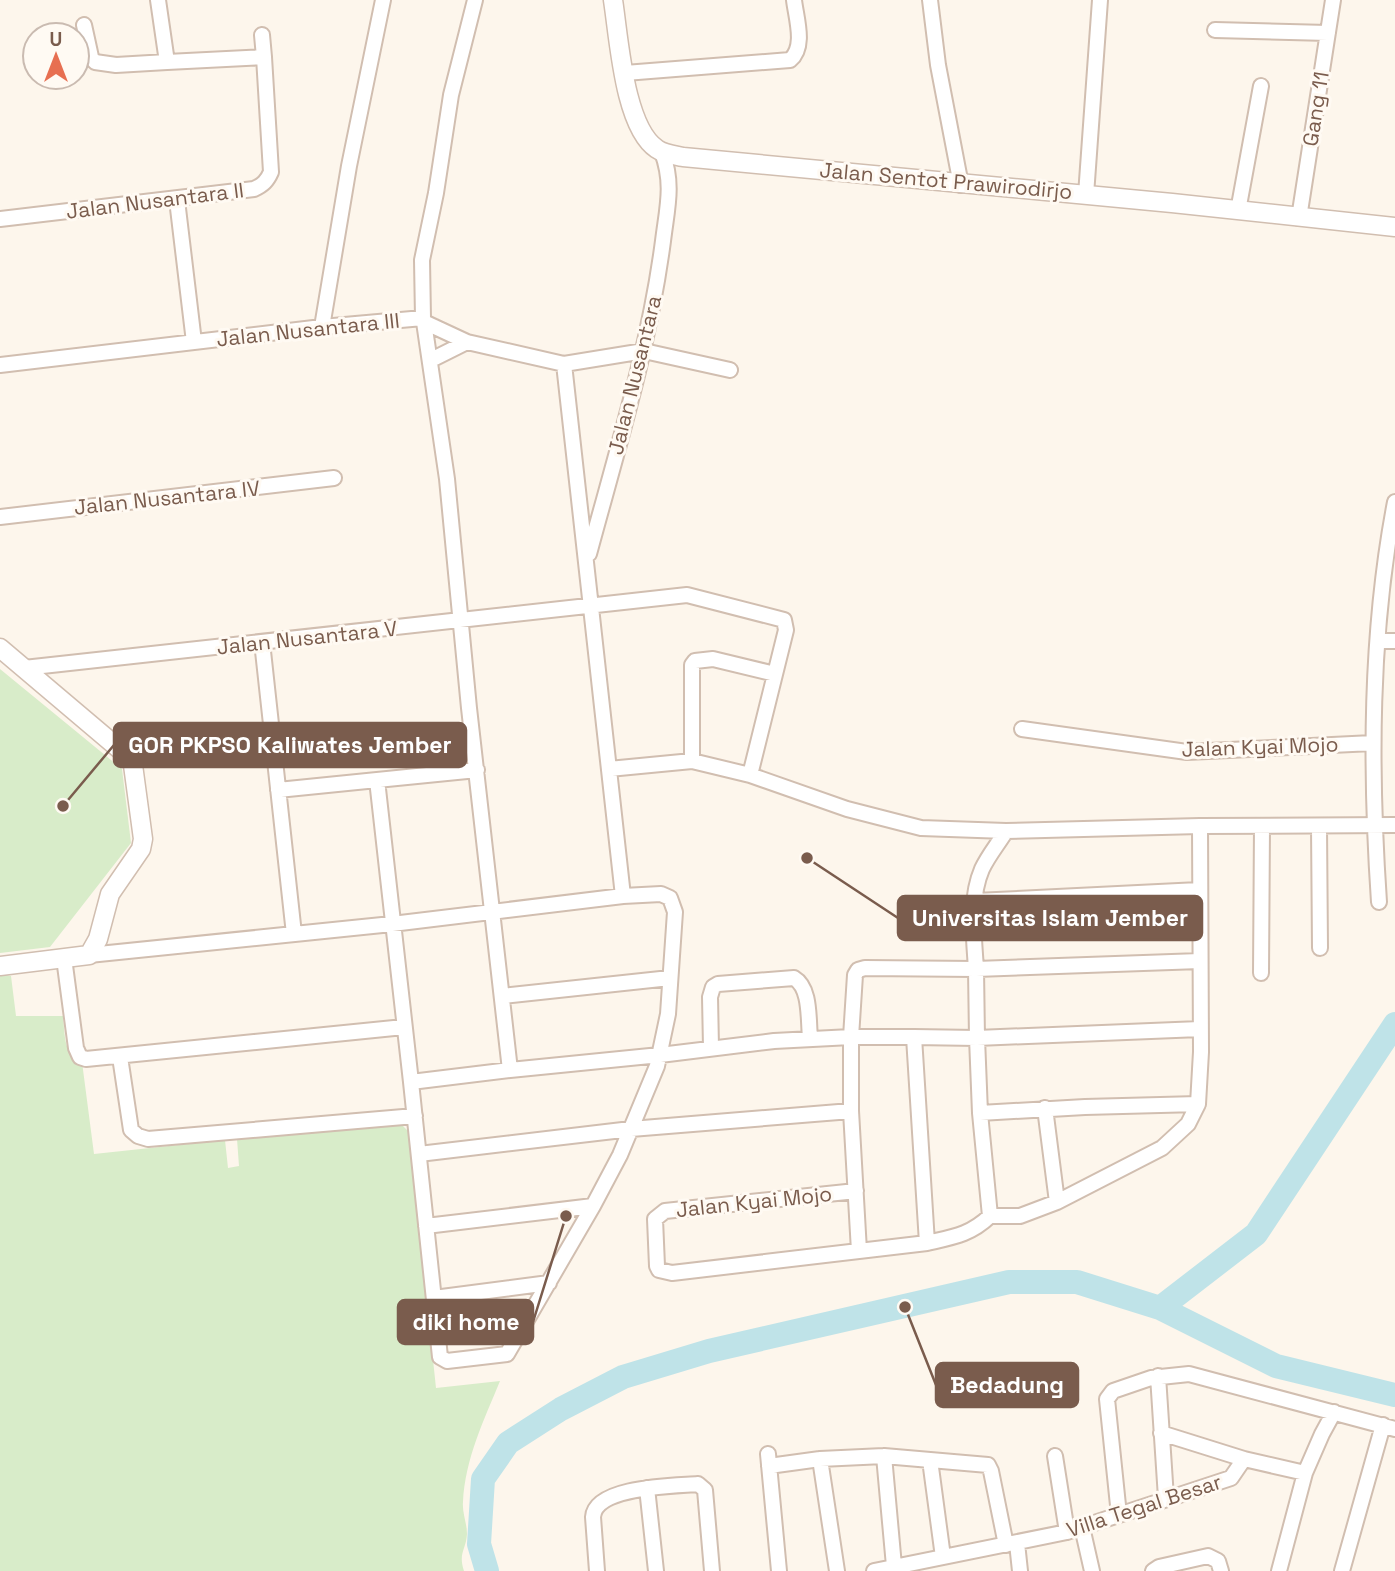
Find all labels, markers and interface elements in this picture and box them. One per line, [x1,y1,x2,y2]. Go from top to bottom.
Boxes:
north arrow [21,21,91,91]
text: U [50,27,62,52]
street label: Gang 11 [1296,70,1335,148]
street label: Jalan Sentot Prawirodirjo [819,156,1074,205]
street label: Jalan Nusantara II [65,176,245,225]
street label: Jalan Nusantara [602,292,667,457]
street label: Jalan Nusantara III [215,306,401,353]
street label: Jalan Nusantara IV [73,474,261,521]
street label: Jalan Nusantara V [215,615,399,660]
callout: GOR PKPSO Kaliwates Jember [114,723,466,767]
text: GOR PKPSO Kaliwates Jember [128,730,452,760]
street label: Jalan Kyai Mojo [1181,730,1339,763]
callout: Universitas Islam Jember [898,896,1202,940]
text: Universitas Islam Jember [912,903,1188,933]
street label: Jalan Kyai Mojo [675,1180,833,1223]
callout: diki home [398,1300,533,1344]
text: diki home [413,1307,519,1337]
callout: Bedadung [936,1363,1078,1407]
text: Bedadung [950,1370,1064,1400]
street label: Villa Tegal Besar [1063,1468,1225,1543]

